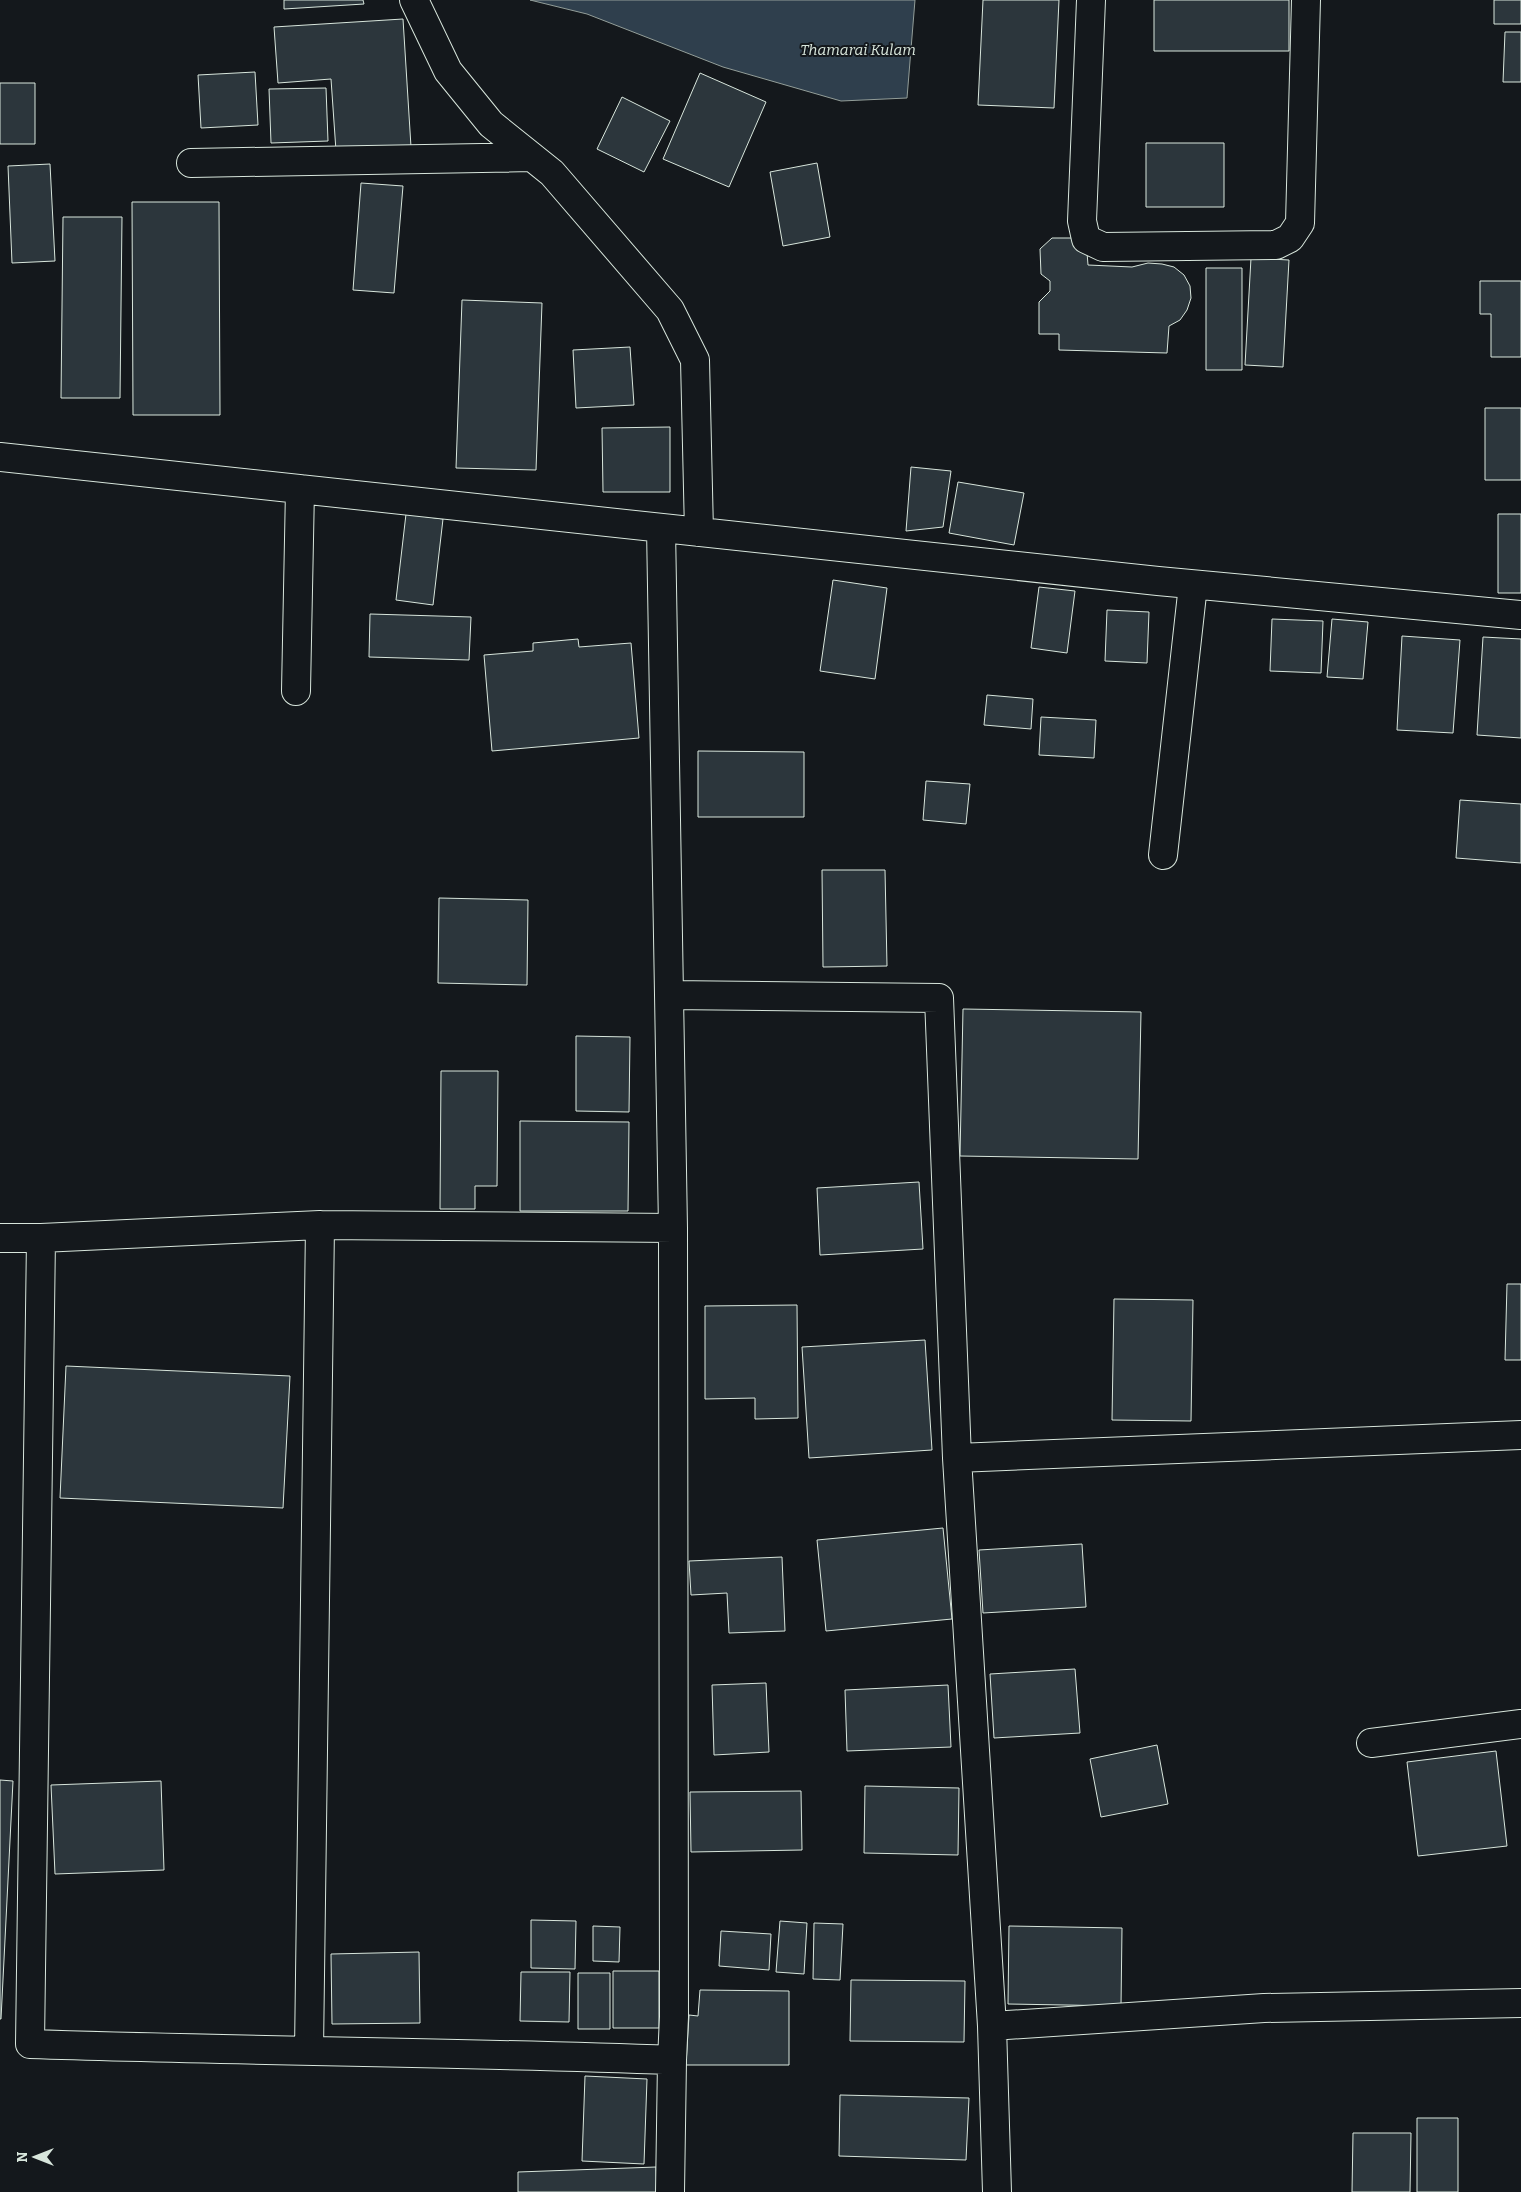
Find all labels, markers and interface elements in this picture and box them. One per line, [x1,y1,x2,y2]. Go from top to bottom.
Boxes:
water label: Thamarai Kulam [800,41,916,59]
north arrow [10,2132,60,2182]
text: N [14,2151,31,2162]

